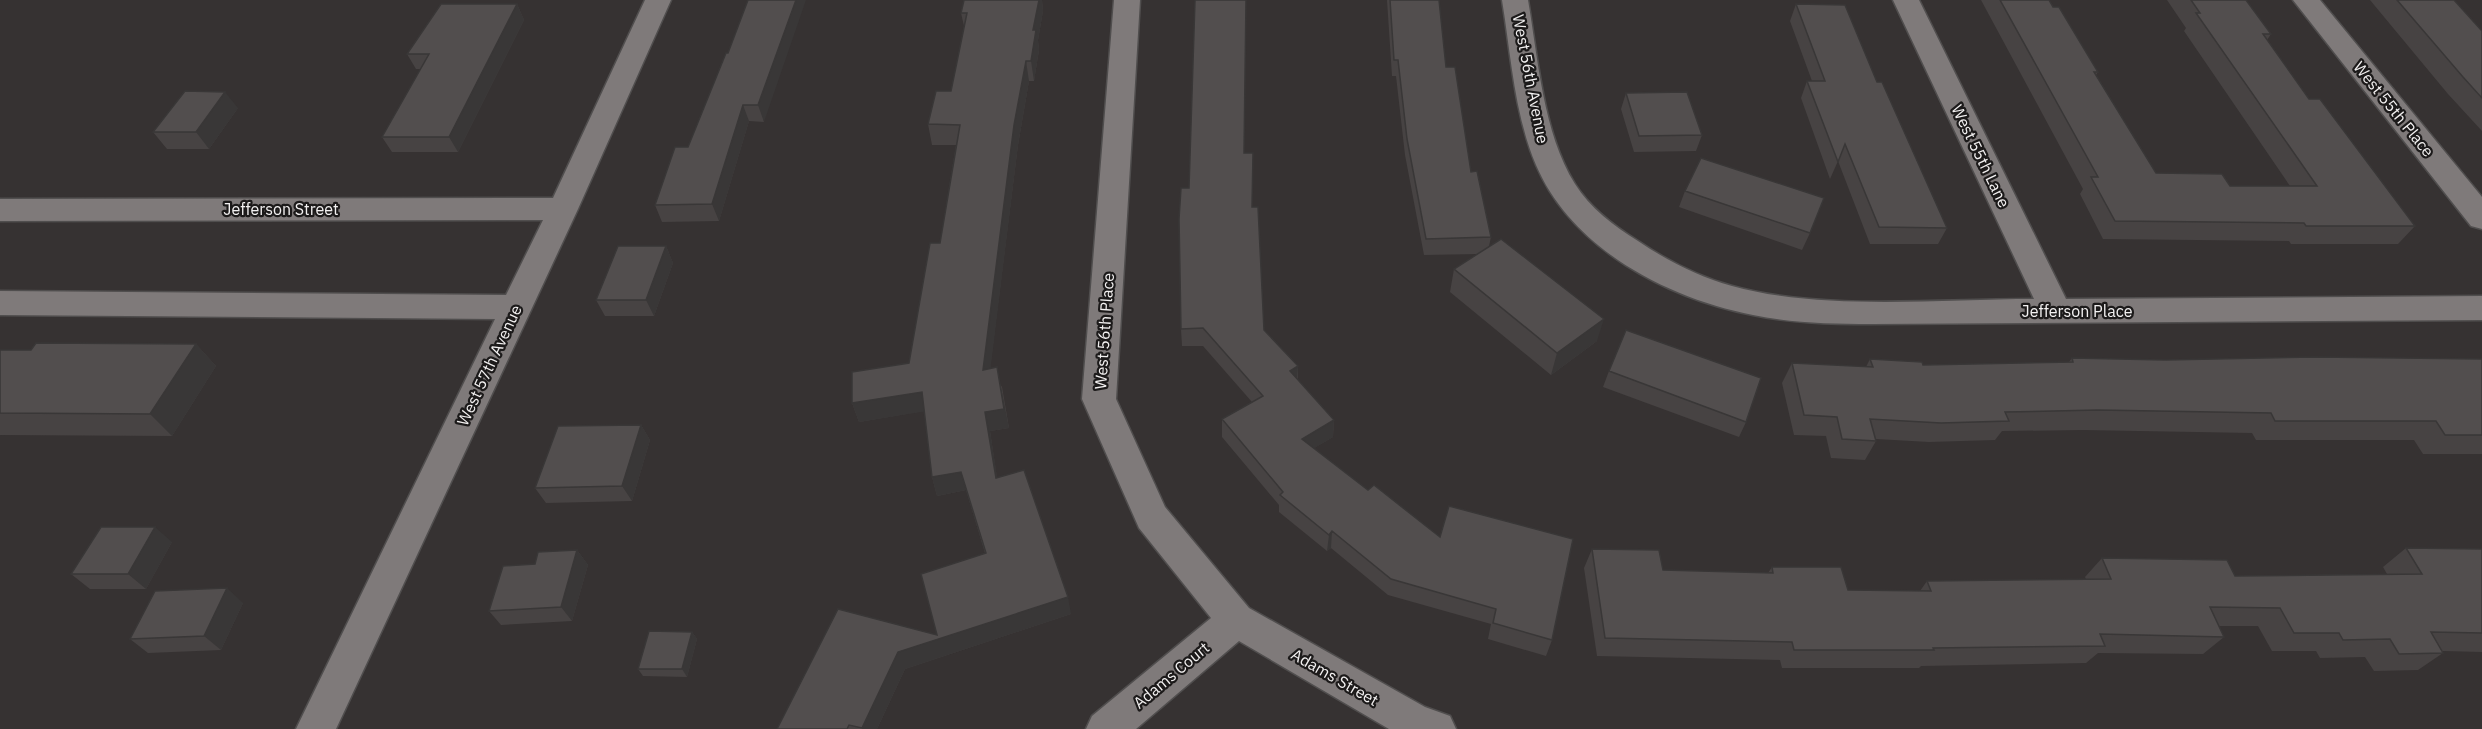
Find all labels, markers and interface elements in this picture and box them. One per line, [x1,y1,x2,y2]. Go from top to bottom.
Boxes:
street label: West 56th Avenue [1509,13,1553,145]
street label: West 55th Place [2349,57,2439,161]
street label: West 55th Lane [1947,101,2015,211]
street label: Jefferson Street [223,199,339,219]
street label: West 56th Place [1090,272,1118,390]
street label: West 57th Avenue [452,301,526,429]
street label: Jefferson Place [2022,301,2133,321]
street label: Adams Court [1129,637,1213,713]
street label: Adams Street [1288,644,1382,710]

